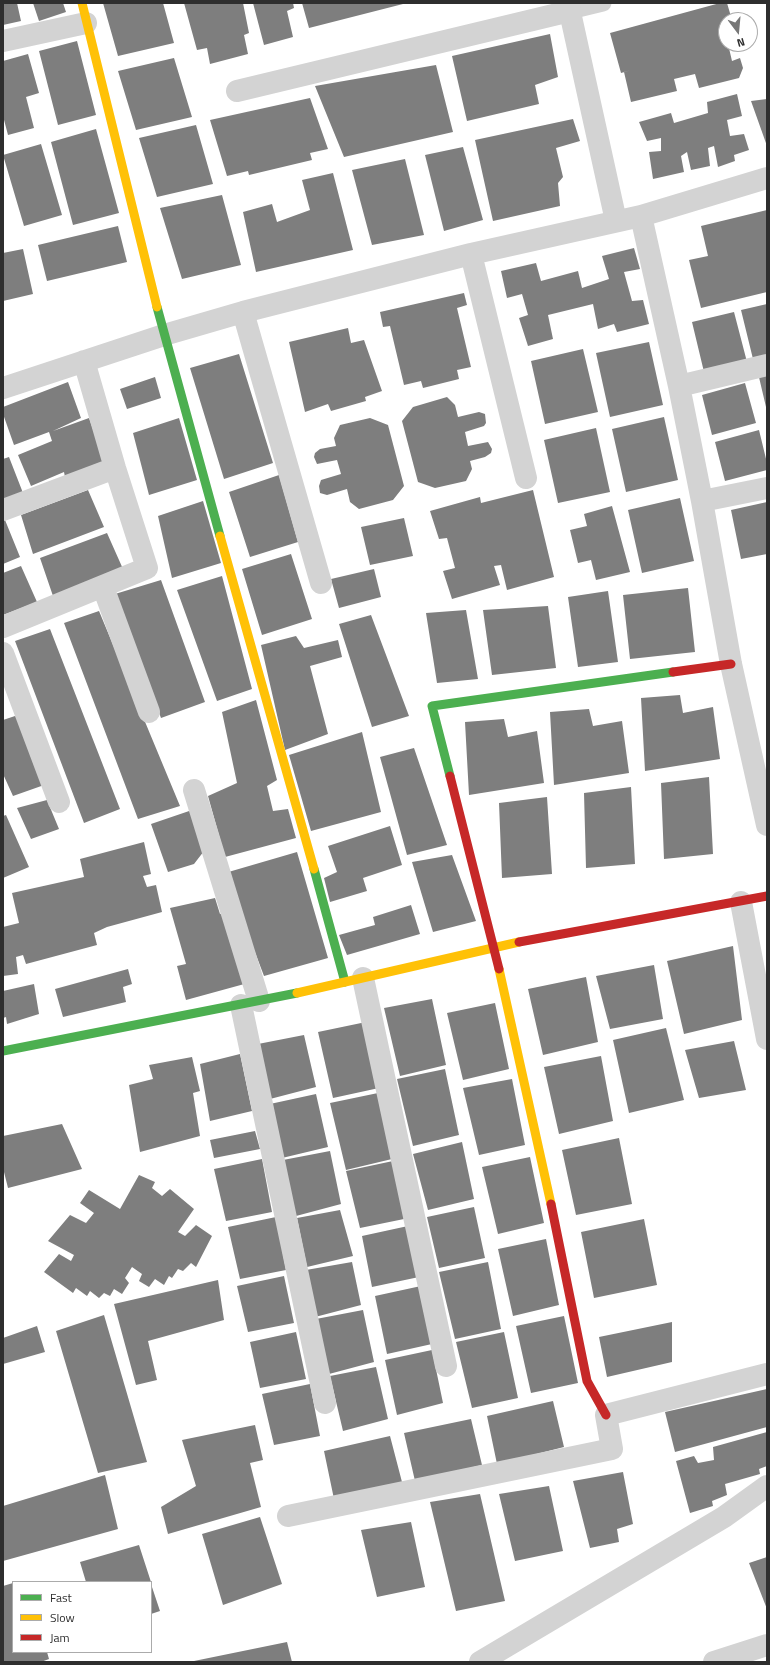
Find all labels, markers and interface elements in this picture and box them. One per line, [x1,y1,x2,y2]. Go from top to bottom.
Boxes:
north arrow [718,12,758,52]
text: N [735,34,747,51]
legend [12,1581,152,1653]
text: Fast [50,1588,72,1607]
text: Slow [50,1608,75,1627]
text: Jam [50,1628,70,1647]

